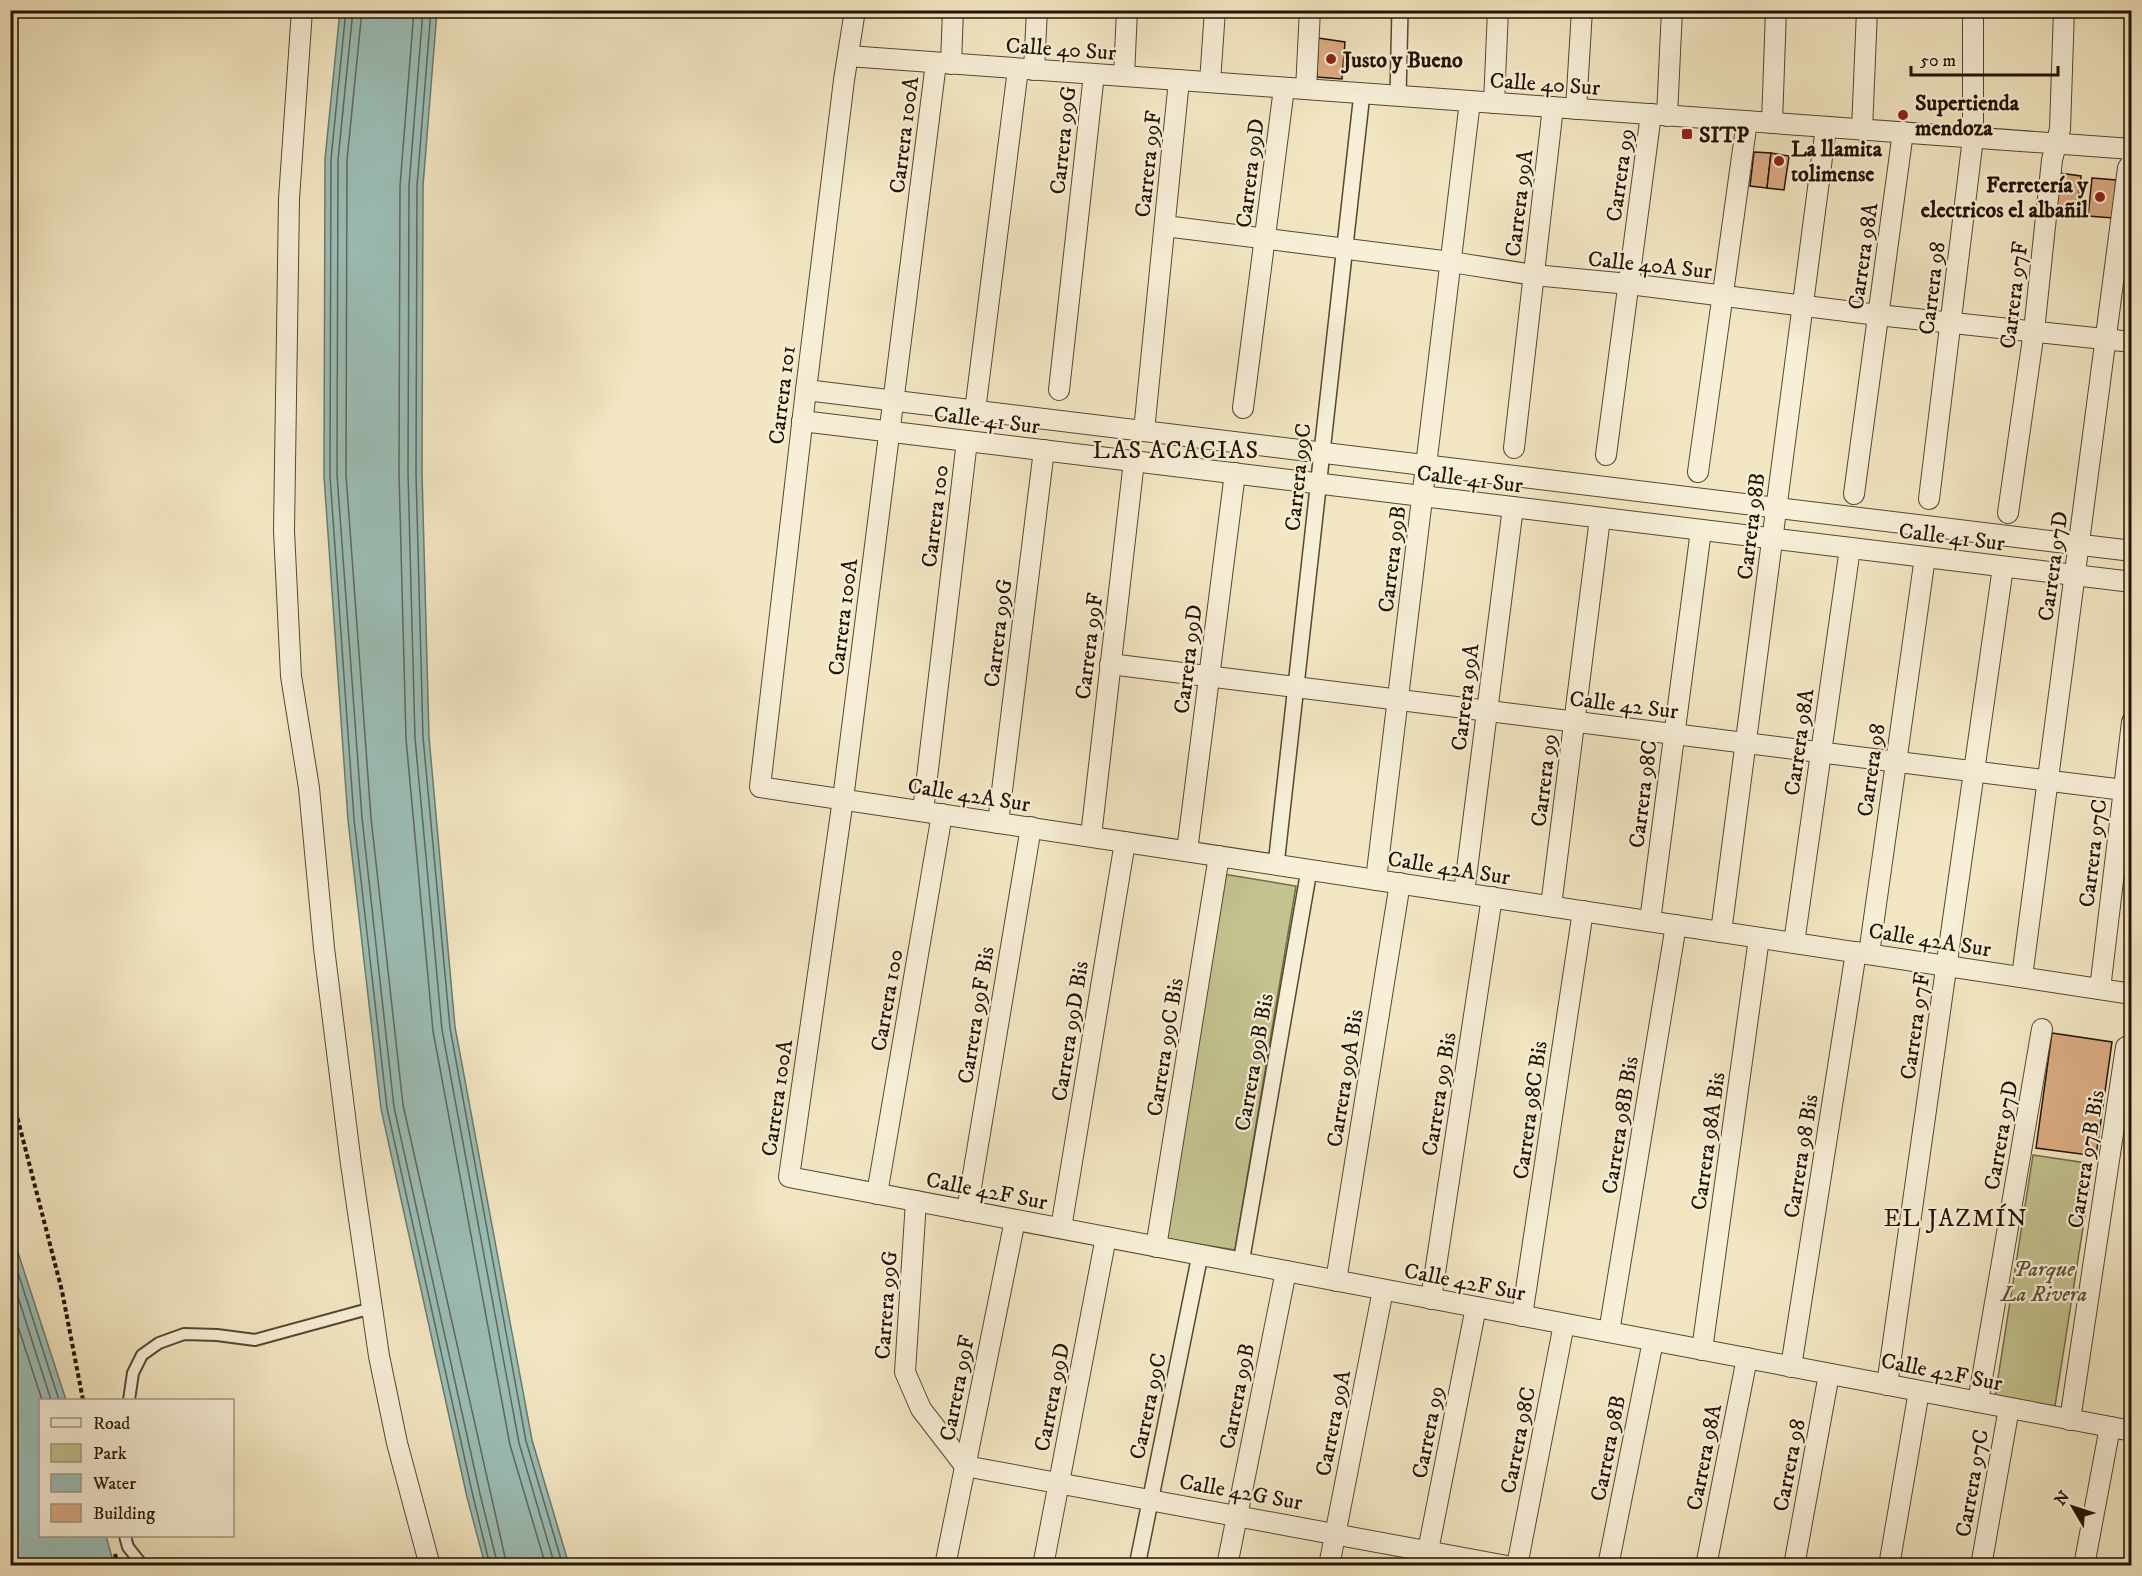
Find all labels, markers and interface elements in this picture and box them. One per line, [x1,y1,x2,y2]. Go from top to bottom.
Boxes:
street label: Calle 40 Sur [1005,32,1118,67]
scale bar [1911,39,2058,77]
place label: Justo y Bueno [1340,47,1463,74]
text: 50 m [1920,50,1956,72]
marker: Justo y Bueno [1324,52,1338,66]
street label: Calle 40 Sur [1489,67,1602,102]
street label: Carrera 100A [884,74,925,195]
street label: Carrera 99G [1044,85,1083,196]
place label: Supertienda mendoza [1915,90,2020,142]
marker: Supertienda mendoza [1896,108,1910,122]
street label: Carrera 99F [1129,109,1168,219]
street label: Carrera 99D [1230,117,1271,229]
place label: SITP [1699,122,1749,149]
street label: Carrera 99 [1601,127,1640,223]
marker: SITP [1680,127,1694,141]
place label: La llamita tolimense [1791,136,1883,188]
street label: Carrera 99A [1500,147,1540,258]
marker: La llamita tolimense [1772,154,1786,168]
place label: Ferretería y electricos el albañil [1921,172,2089,224]
marker: Ferretería y electricos el albañil [2093,190,2107,204]
street label: Carrera 98A [1843,200,1884,311]
street label: Carrera 98 [1913,240,1952,336]
street label: Carrera 97F [1995,240,2035,350]
street label: Calle 40A Sur [1587,246,1714,286]
street label: Carrera 101 [763,344,802,446]
street label: Calle 41 Sur [932,401,1042,440]
street label: Carrera 99C [1279,422,1318,532]
district label: LAS ACACIAS [1092,436,1260,466]
street label: Calle 41 Sur [1415,460,1525,499]
street label: Carrera 100 [916,463,955,569]
street label: Carrera 98B [1732,471,1771,581]
street label: Carrera 99B [1373,504,1412,614]
street label: Carrera 97D [2032,510,2075,623]
street label: Calle 41 Sur [1897,518,2007,557]
street label: Carrera 100A [823,556,864,677]
street label: Carrera 99G [978,577,1019,689]
street label: Carrera 99F [1070,591,1109,701]
street label: Carrera 99D [1168,603,1209,715]
street label: Carrera 99A [1446,641,1486,752]
street label: Calle 42 Sur [1568,685,1681,726]
street label: Carrera 98A [1779,686,1820,797]
street label: Carrera 98 [1852,722,1891,818]
street label: Carrera 99 [1525,732,1564,828]
street label: Carrera 98C [1623,739,1663,850]
street label: Calle 42A Sur [906,772,1033,819]
street label: Carrera 97C [2073,797,2114,909]
street label: Calle 42A Sur [1386,845,1513,892]
street label: Calle 42A Sur [1867,917,1994,964]
street label: Carrera 99F Bis [952,945,1001,1086]
street label: Carrera 100 [865,947,910,1054]
street label: Carrera 99D Bis [1046,959,1095,1103]
street label: Carrera 97F [1895,970,1936,1081]
street label: Carrera 99C Bis [1141,976,1190,1118]
street label: Carrera 99B Bis [1229,991,1280,1133]
street label: Carrera 99A Bis [1321,1007,1370,1149]
street label: Carrera 99 Bis [1416,1030,1463,1158]
street label: Carrera 100A [756,1037,799,1158]
street label: Carrera 98C Bis [1507,1039,1554,1181]
street label: Carrera 98B Bis [1596,1054,1645,1196]
street label: Carrera 98A Bis [1685,1070,1732,1212]
street label: Carrera 97D [1979,1078,2024,1192]
street label: Carrera 97B Bis [2062,1088,2111,1230]
street label: Carrera 98 Bis [1778,1092,1825,1220]
street label: Calle 42F Sur [924,1166,1050,1217]
district label: EL JAZMÍN [1884,1203,2028,1234]
street label: Carrera 99G [869,1250,904,1360]
park label: Parque La Rivera [1999,1256,2087,1308]
street label: Calle 42F Sur [1402,1257,1528,1308]
street label: Carrera 99F [934,1333,981,1443]
street label: Carrera 99D [1029,1341,1076,1454]
street label: Carrera 99B [1214,1341,1261,1452]
street label: Calle 42F Sur [1879,1347,2005,1398]
street label: Carrera 99C [1124,1351,1173,1462]
street label: Carrera 99A [1310,1367,1357,1479]
street label: Carrera 99 [1406,1384,1451,1481]
street label: Carrera 98C [1495,1385,1542,1496]
street label: Carrera 98B [1585,1393,1632,1504]
legend [39,1399,234,1537]
street label: Carrera 98A [1681,1401,1728,1513]
text: Road [93,1413,130,1435]
street label: Carrera 98 [1767,1417,1812,1514]
street label: Carrera 97C [1950,1427,1995,1539]
text: Park [93,1443,127,1465]
street label: Calle 42G Sur [1177,1468,1305,1517]
text: Water [92,1473,136,1495]
north arrow [2043,1477,2103,1537]
text: N [2050,1487,2074,1510]
text: Building [93,1503,155,1525]

